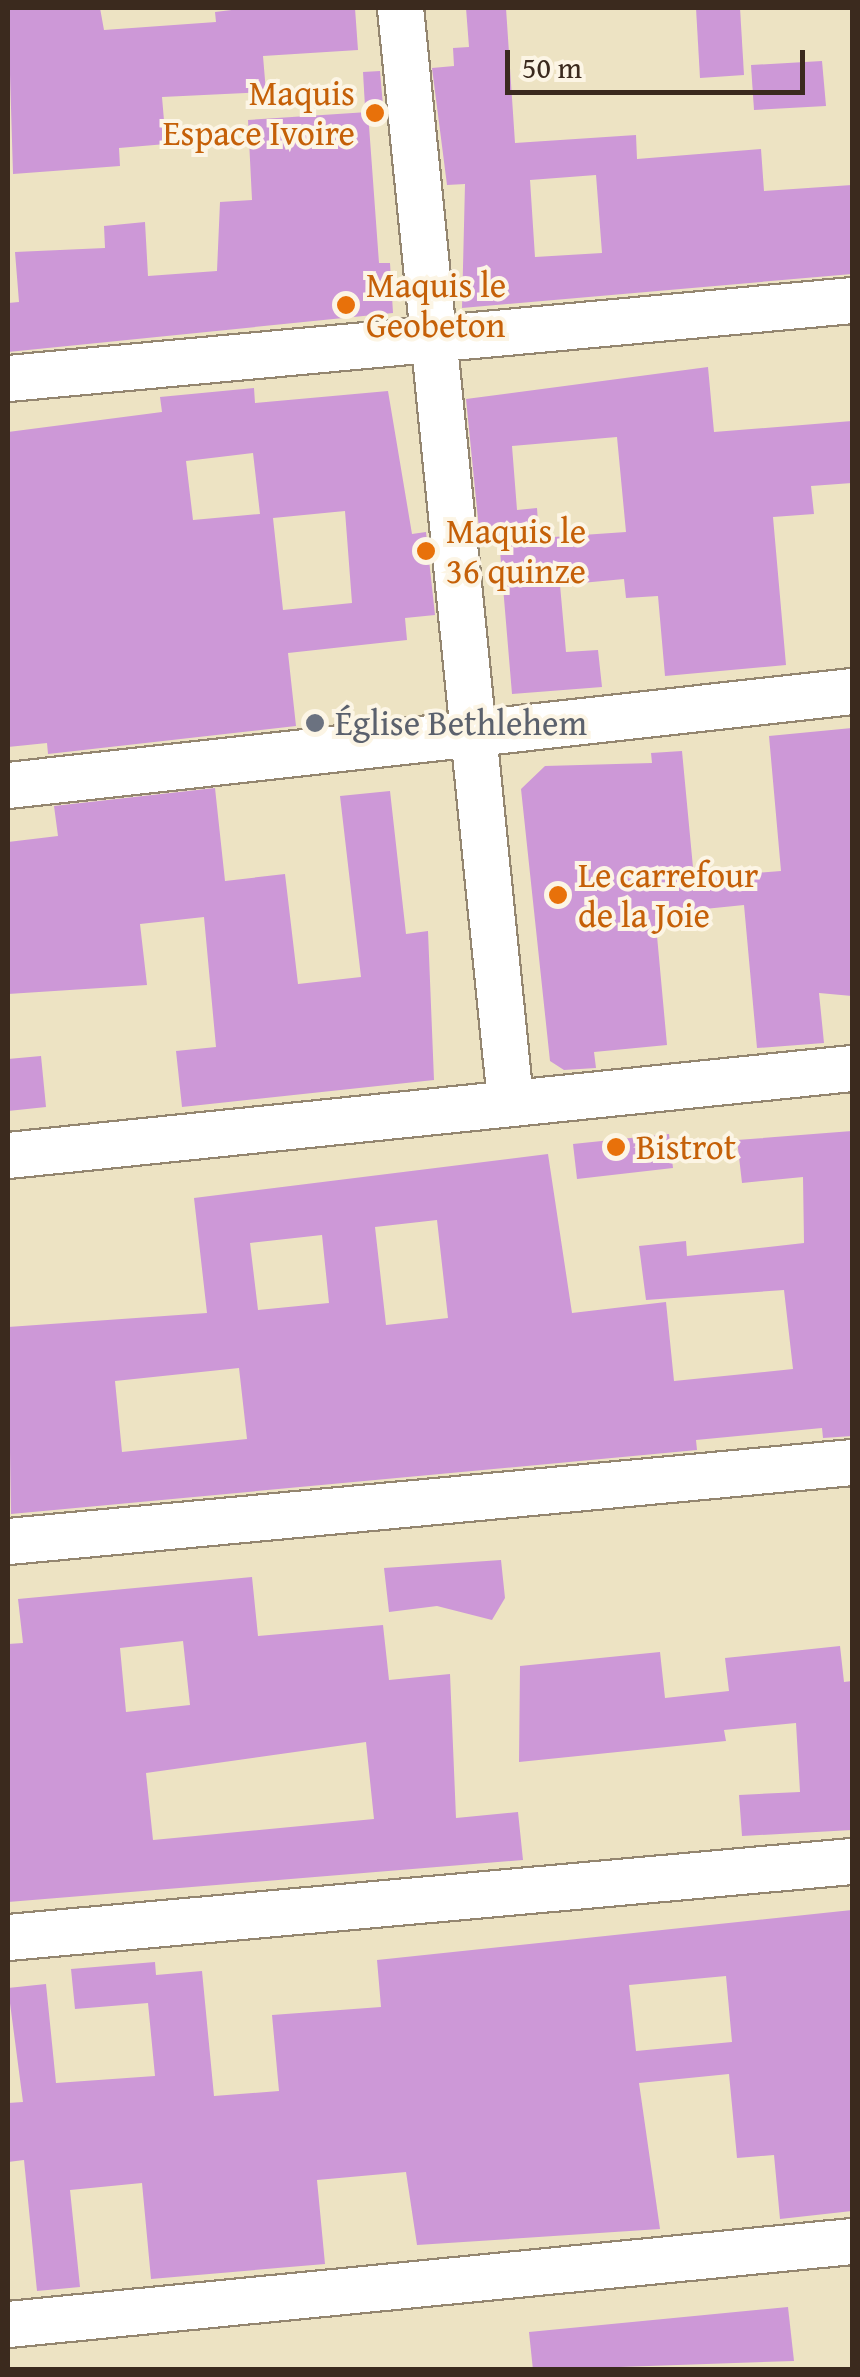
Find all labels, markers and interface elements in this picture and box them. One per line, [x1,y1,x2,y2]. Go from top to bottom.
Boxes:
scale bar [510,30,810,92]
text: 50 m [522,45,582,89]
place label: Maquis Espace Ivoire [163,72,355,154]
marker: Maquis Espace Ivoire [364,102,386,124]
place label: Maquis le Geobeton [366,264,506,346]
marker: Maquis le Geobeton [335,294,357,316]
place label: Maquis le 36 quinze [446,510,586,592]
marker: Maquis le 36 quinze [415,540,437,562]
place label: Église Bethlehem [335,702,587,744]
marker: Église Bethlehem [304,712,326,734]
place label: Le carrefour de la Joie [578,854,758,936]
marker: Le carrefour de la Joie [547,884,569,906]
place label: Bistrot [636,1126,736,1168]
marker: Bistrot [605,1136,627,1158]

